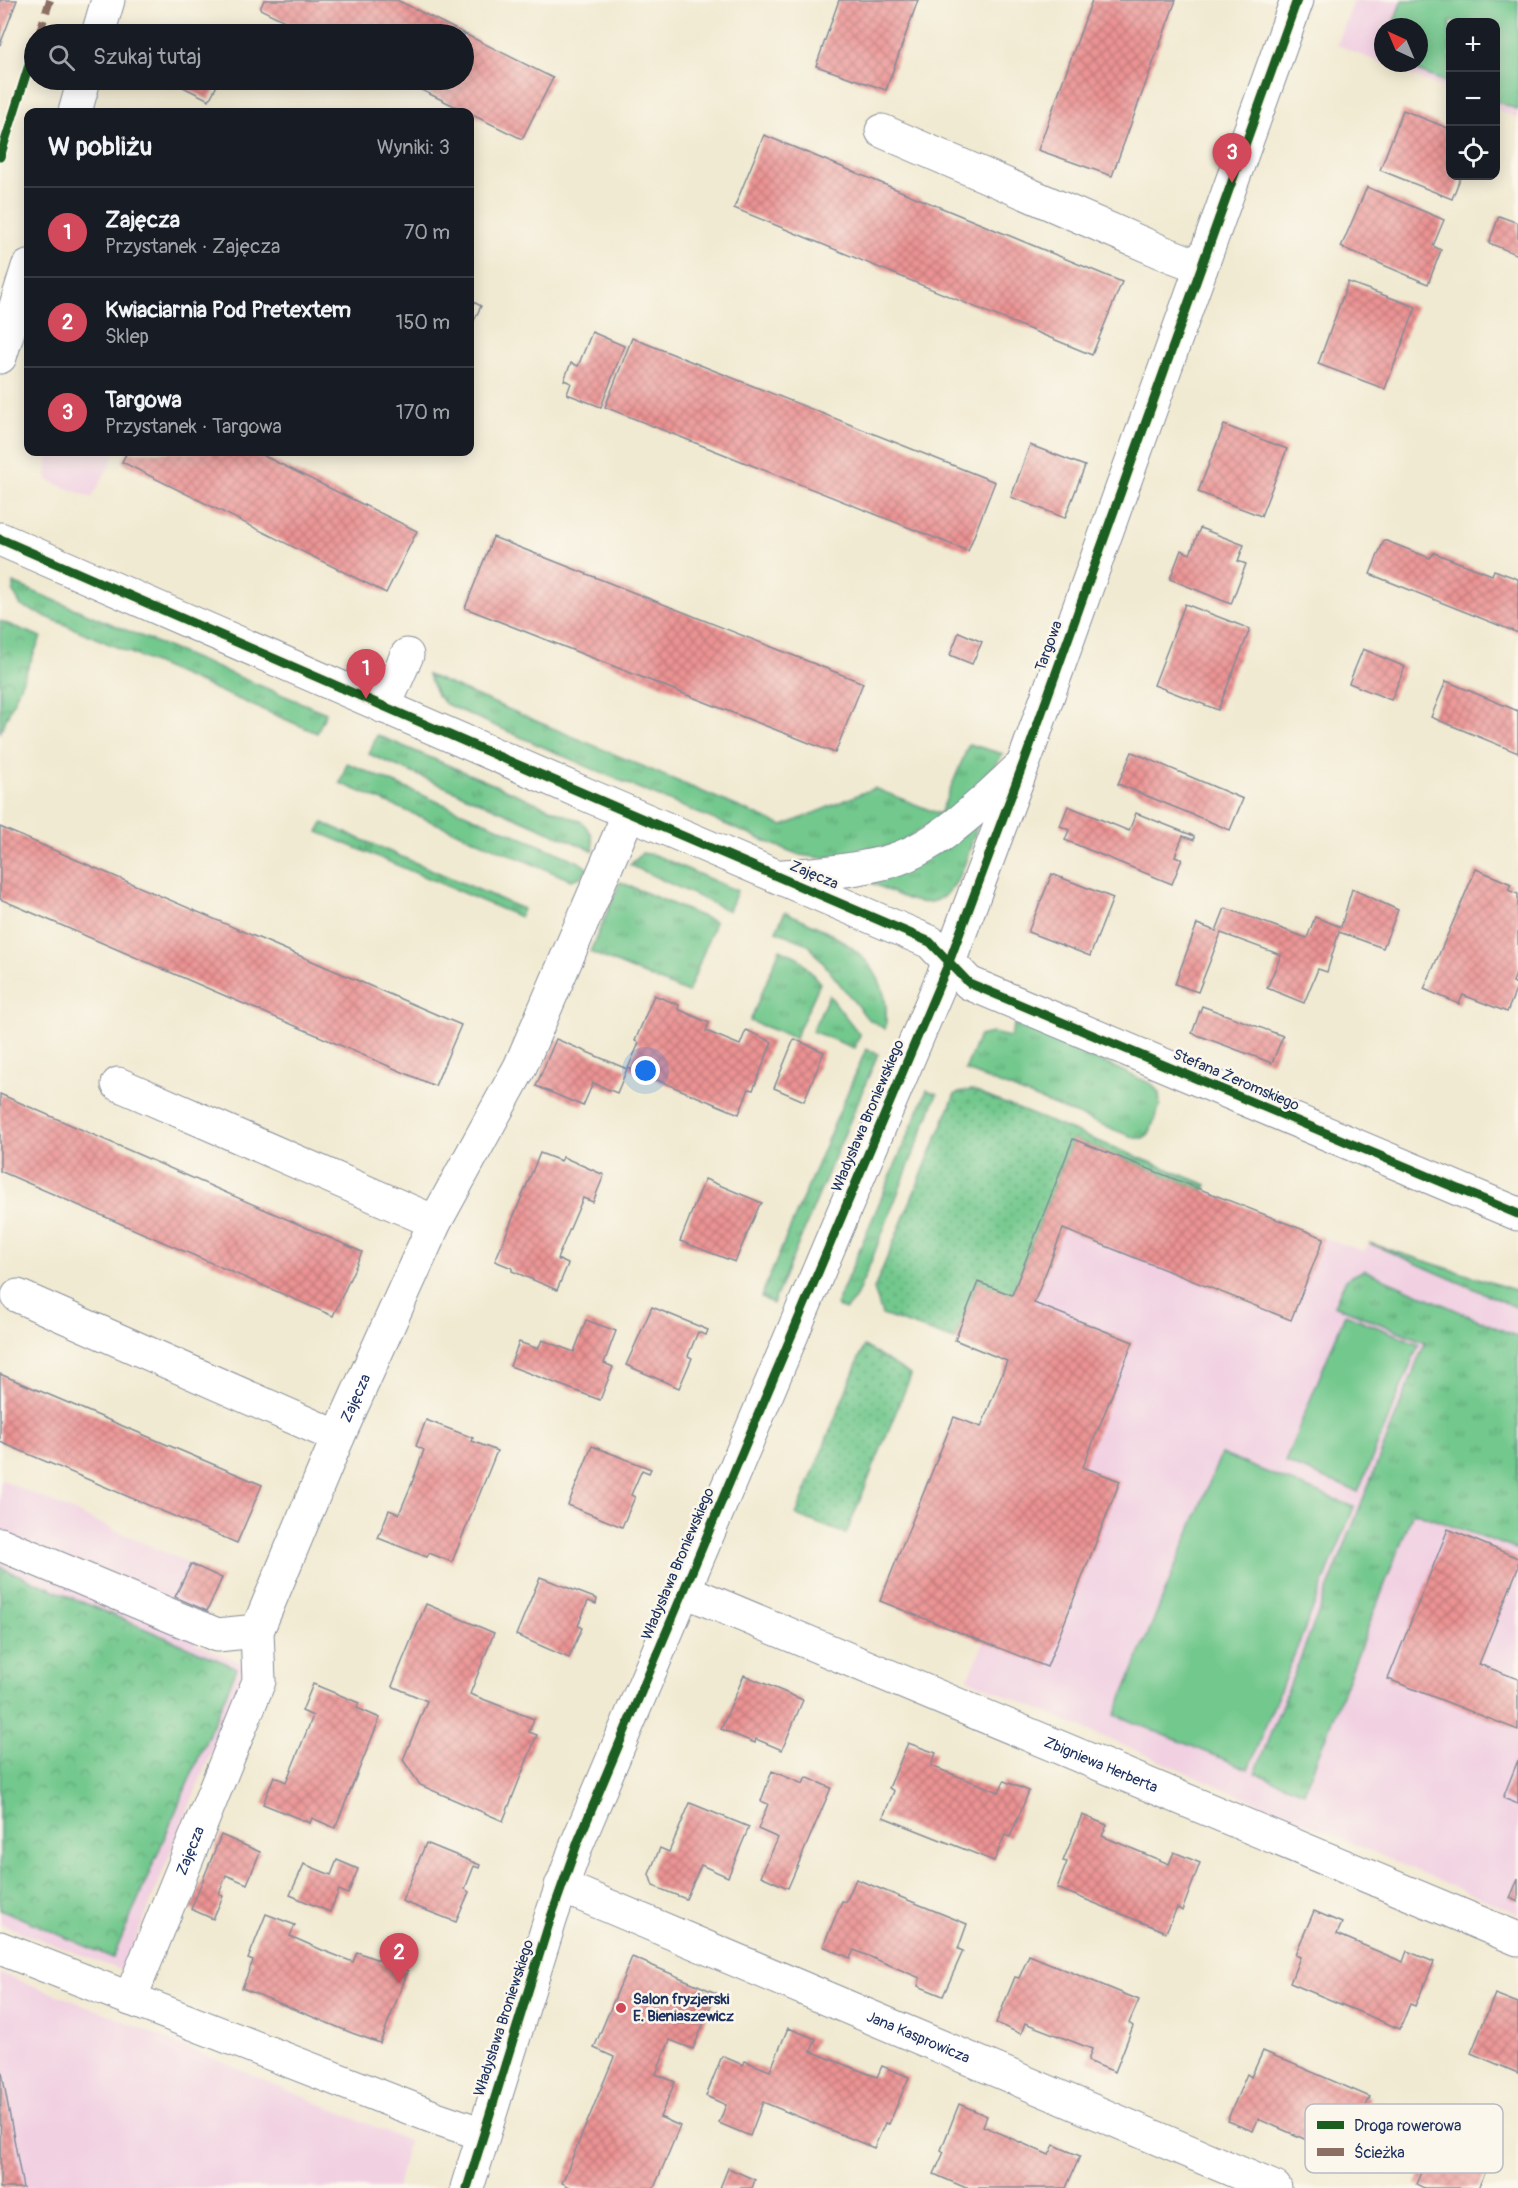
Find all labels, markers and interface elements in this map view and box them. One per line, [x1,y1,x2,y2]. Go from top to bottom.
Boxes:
north arrow [1374,18,1428,72]
map controls [1446,18,1500,180]
button: + [1446,18,1500,72]
search box [24,24,474,90]
icon: search [45,41,78,74]
text: Szukaj tutaj [93,43,202,71]
button: − [1446,72,1500,126]
button: locate [1446,126,1500,180]
text: W pobliżu [48,131,152,163]
pin: 3 [1212,134,1252,183]
text: Wyniki: 3 [377,135,450,160]
text: Zajęcza [105,206,180,234]
text: 1 [64,220,71,245]
text: 70 m [404,220,450,245]
text: Przystanek · Zajęcza [105,234,280,259]
text: Kwiaciarnia Pod Pretextem [105,296,351,324]
text: 2 [62,310,73,335]
text: 150 m [396,310,450,335]
text: Sklep [105,324,149,349]
text: Targowa [105,386,182,414]
text: 3 [62,400,73,425]
text: 170 m [396,400,450,425]
text: Przystanek · Targowa [105,414,282,439]
street label: Targowa [1031,618,1067,674]
pin: 1 [346,650,386,699]
street label: Zajęcza [787,856,841,894]
street label: Władysława Broniewskiego [827,1037,909,1195]
street label: Stefana Żeromskiego [1170,1045,1302,1115]
your location [631,1056,660,1085]
street label: Zajęcza [336,1371,375,1425]
street label: Władysława Broniewskiego [637,1485,719,1643]
street label: Zbigniewa Herberta [1041,1732,1161,1797]
street label: Zajęcza [172,1823,209,1878]
pin: 2 [380,1934,418,1983]
street label: Władysława Broniewskiego [470,1937,538,2099]
place label: Salon fryzjerski E. Bieniaszewicz [633,1990,734,2026]
marker: Salon fryzjerski E. Bieniaszewicz [614,2001,628,2015]
street label: Jana Kasprowicza [864,2007,973,2067]
legend [1305,2104,1503,2173]
text: Droga rowerowa [1354,2116,1462,2136]
text: Ścieżka [1354,2143,1405,2163]

